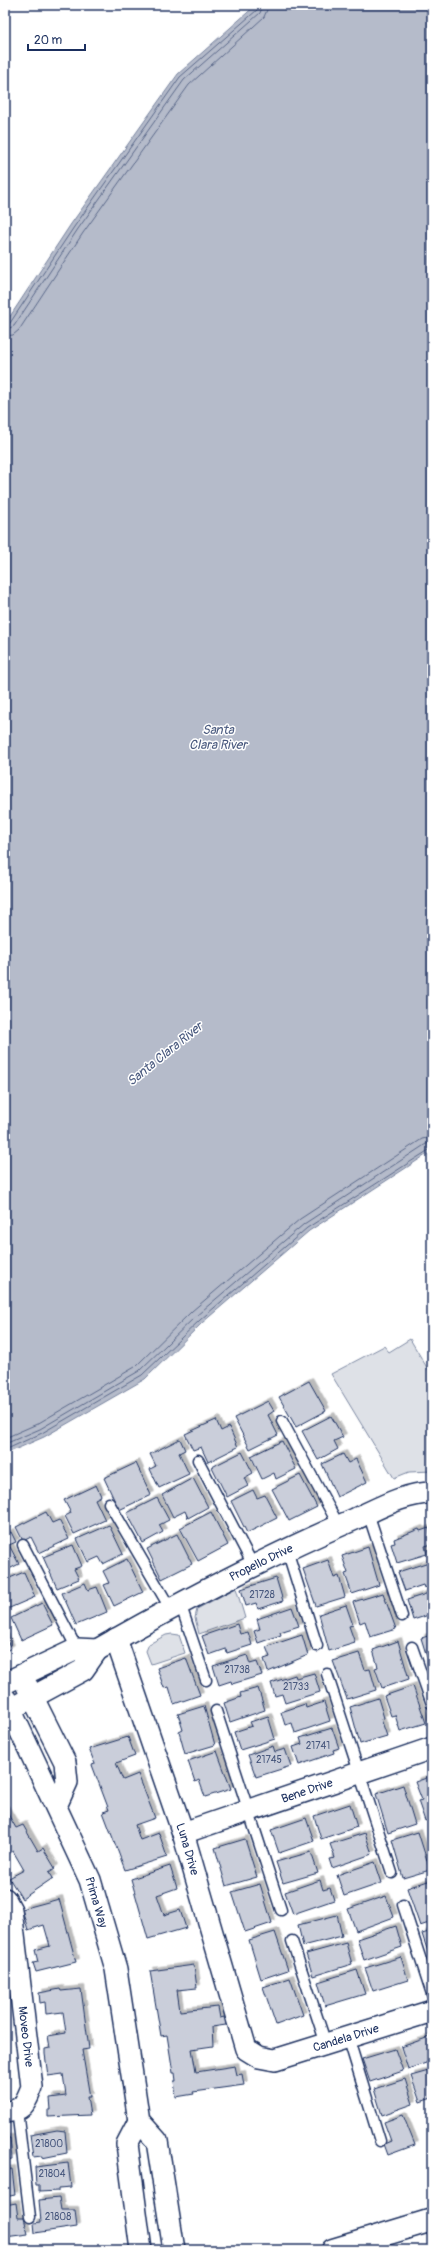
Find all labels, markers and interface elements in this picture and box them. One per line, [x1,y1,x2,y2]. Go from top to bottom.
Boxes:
scale bar [28,26,85,52]
text: 20 m [34,33,63,48]
water label: Santa Clara River [189,722,249,753]
water label: Santa Clara River [124,1017,208,1089]
street label: Propello Drive [227,1540,295,1584]
house number: 21728 [249,1589,275,1601]
house number: 21738 [224,1664,250,1676]
house number: 21733 [283,1681,309,1693]
house number: 21741 [306,1740,330,1752]
house number: 21745 [256,1754,282,1766]
street label: Bene Drive [279,1775,335,1806]
street label: Luna Drive [173,1821,202,1877]
street label: Prima Way [82,1875,111,1929]
street label: Moveo Drive [15,2005,37,2068]
street label: Candela Drive [311,2021,381,2055]
house number: 21800 [35,2138,63,2150]
house number: 21804 [38,2168,66,2180]
house number: 21808 [45,2211,71,2223]

